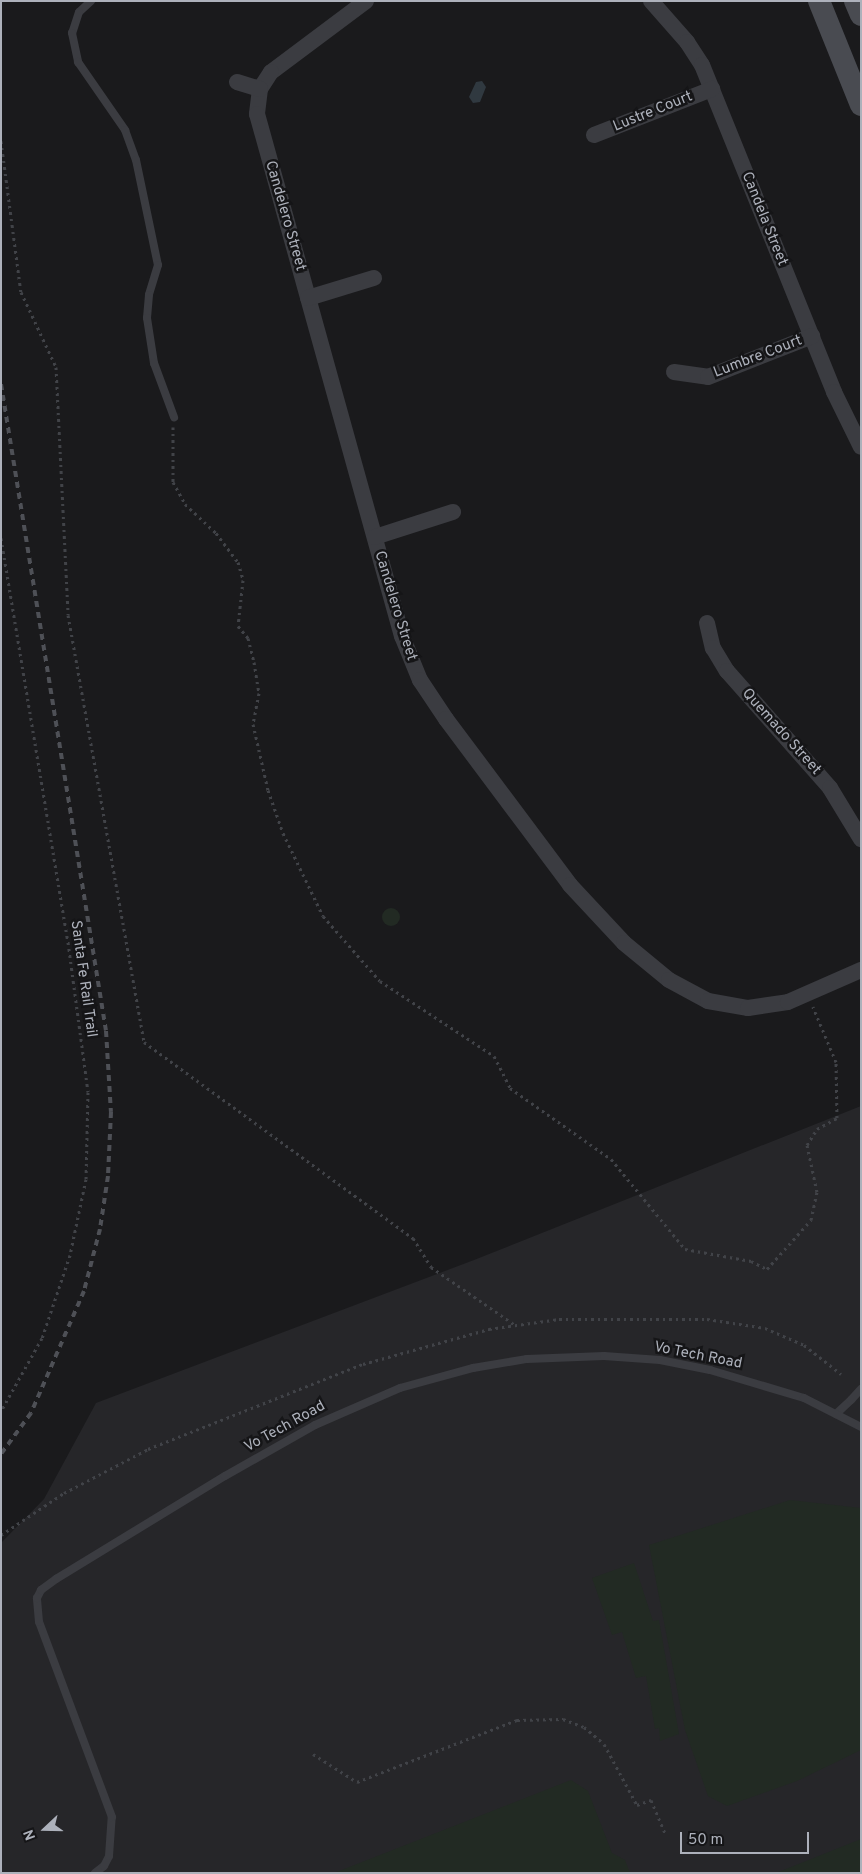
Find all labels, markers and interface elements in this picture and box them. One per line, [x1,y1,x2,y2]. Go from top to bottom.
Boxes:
street label: Lustre Court [611,88,695,136]
street label: Candelero Street [261,159,309,273]
street label: Candela Street [737,169,791,269]
street label: Lumbre Court [711,332,805,382]
street label: Candelero Street [370,549,420,663]
street label: Quemado Street [737,685,825,779]
street label: Santa Fe Rail Trail [66,919,100,1039]
street label: Vo Tech Road [652,1339,744,1373]
street label: Vo Tech Road [241,1397,329,1457]
north arrow [20,1804,70,1854]
scale bar [682,1822,811,1854]
text: N [21,1827,40,1842]
text: 50 m [688,1831,723,1850]

